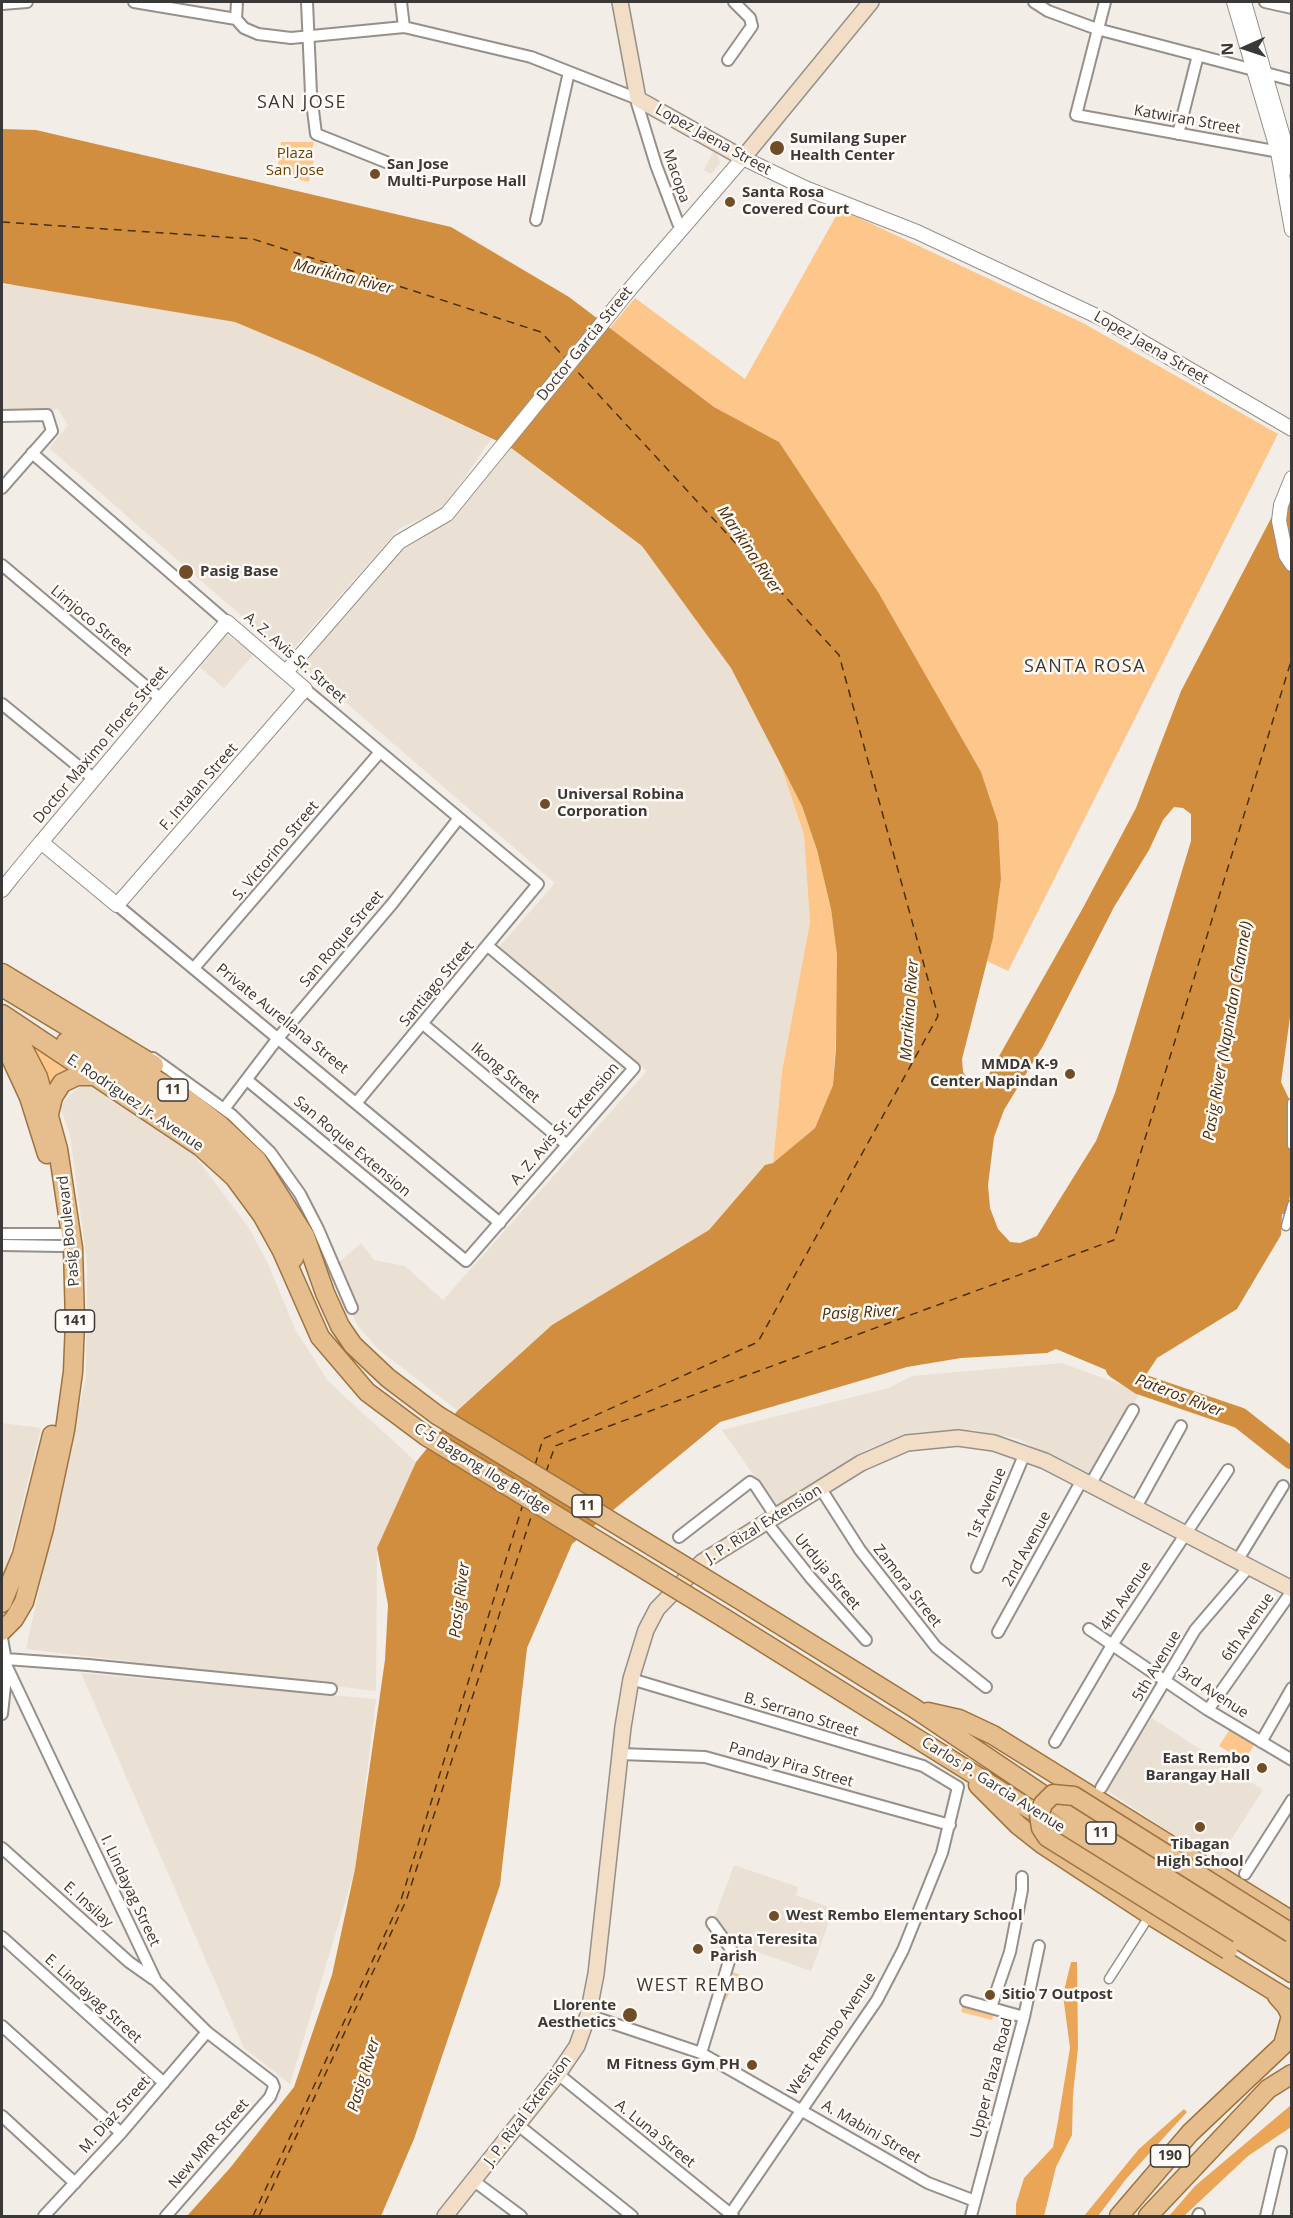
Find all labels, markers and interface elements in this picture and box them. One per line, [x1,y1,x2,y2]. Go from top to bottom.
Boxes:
north arrow [1215,18,1275,78]
text: N [1216,42,1238,56]
district label: SAN JOSE [257,92,347,114]
street label: Lopez Jaena Street [652,101,774,179]
street label: Katwiran Street [1132,102,1242,138]
place label: Sumilang Super Health Center [790,130,907,165]
marker: Sumilang Super Health Center [768,139,786,157]
park label: Plaza San Jose [266,145,324,180]
street label: Macopa [658,147,694,205]
place label: San Jose Multi-Purpose Hall [387,156,526,191]
marker: San Jose Multi-Purpose Hall [368,167,382,181]
place label: Santa Rosa Covered Court [742,184,849,219]
marker: Santa Rosa Covered Court [723,195,737,209]
water label: Marikina River [291,255,395,299]
street label: Doctor Garcia Street [533,283,637,405]
street label: Lopez Jaena Street [1090,308,1212,388]
water label: Marikina River [713,502,785,598]
marker: Pasig Base [177,563,195,581]
place label: Pasig Base [200,563,278,581]
street label: Limjoco Street [47,582,135,660]
street label: A. Z. Avis Sr. Street [240,609,350,707]
district label: SANTA ROSA [1024,656,1146,678]
street label: Doctor Maximo Flores Street [30,663,172,827]
street label: F. Intalan Street [156,740,242,834]
place label: Universal Robina Corporation [557,786,684,821]
marker: Universal Robina Corporation [538,797,552,811]
street label: S. Victorino Street [229,798,323,904]
street label: San Roque Street [296,887,388,991]
water label: Pasig River (Napindan Channel) [1199,920,1257,1142]
street label: Santiago Street [396,938,478,1030]
water label: Marikina River [897,958,923,1062]
street label: Private Aurellana Street [212,960,352,1078]
street label: Ikong Street [467,1039,543,1107]
street label: E. Rodriguez Jr. Avenue [63,1051,207,1155]
place label: MMDA K-9 Center Napindan [930,1056,1058,1091]
street label: A. Z. Avis Sr. Extension [507,1059,623,1189]
marker: MMDA K-9 Center Napindan [1063,1067,1077,1081]
road number: 11 [158,1079,188,1101]
street label: San Roque Extension [290,1093,414,1201]
street label: Pasig Boulevard [54,1175,84,1287]
water label: Pasig River [821,1301,899,1325]
road number: 141 [56,1310,94,1332]
water label: Pateros River [1132,1370,1226,1422]
street label: C-5 Bagong Ilog Bridge [410,1420,554,1518]
street label: 1st Avenue [964,1465,1010,1543]
street label: J. P. Rizal Extension [703,1481,825,1567]
road number: 11 [572,1495,602,1517]
street label: 2nd Avenue [999,1508,1055,1590]
street label: Urduja Street [790,1530,864,1614]
street label: Zamora Street [869,1541,945,1631]
street label: 4th Avenue [1096,1558,1156,1634]
water label: Pasig River [446,1561,474,1639]
street label: 6th Avenue [1218,1589,1278,1665]
street label: 5th Avenue [1129,1627,1185,1705]
street label: 3rd Avenue [1175,1664,1251,1722]
street label: B. Serrano Street [742,1689,860,1741]
street label: Carlos P. Garcia Avenue [918,1734,1068,1836]
street label: Panday Pira Street [727,1739,855,1791]
place label: East Rembo Barangay Hall [1145,1750,1250,1785]
marker: East Rembo Barangay Hall [1255,1761,1269,1775]
marker: Tibagan High School [1193,1820,1207,1834]
road number: 11 [1086,1822,1116,1844]
street label: I. Lindayag Street [96,1833,164,1949]
place label: Tibagan High School [1156,1836,1244,1871]
street label: E. Insilay [60,1878,116,1932]
place label: West Rembo Elementary School [786,1907,1022,1925]
marker: West Rembo Elementary School [767,1909,781,1923]
place label: Santa Teresita Parish [710,1931,817,1966]
marker: Santa Teresita Parish [691,1942,705,1956]
street label: E. Lindayag Street [41,1951,145,2047]
street label: West Rembo Avenue [784,1969,880,2099]
district label: WEST REMBO [636,1975,766,1997]
place label: Sitio 7 Outpost [1002,1986,1113,2004]
marker: Sitio 7 Outpost [983,1988,997,2002]
place label: Llorente Aesthetics [538,1997,616,2032]
marker: Llorente Aesthetics [621,2006,639,2024]
street label: Upper Plaza Road [967,2016,1017,2140]
water label: Pasig River [344,2036,384,2114]
street label: J. P. Rizal Extension [481,2052,575,2170]
place label: M Fitness Gym PH [606,2056,740,2074]
marker: M Fitness Gym PH [745,2058,759,2072]
street label: M. Diaz Street [76,2073,154,2157]
street label: New MRR Street [165,2095,253,2193]
street label: A. Luna Street [611,2096,699,2172]
street label: A. Mabini Street [818,2096,924,2168]
road number: 190 [1150,2145,1190,2167]

